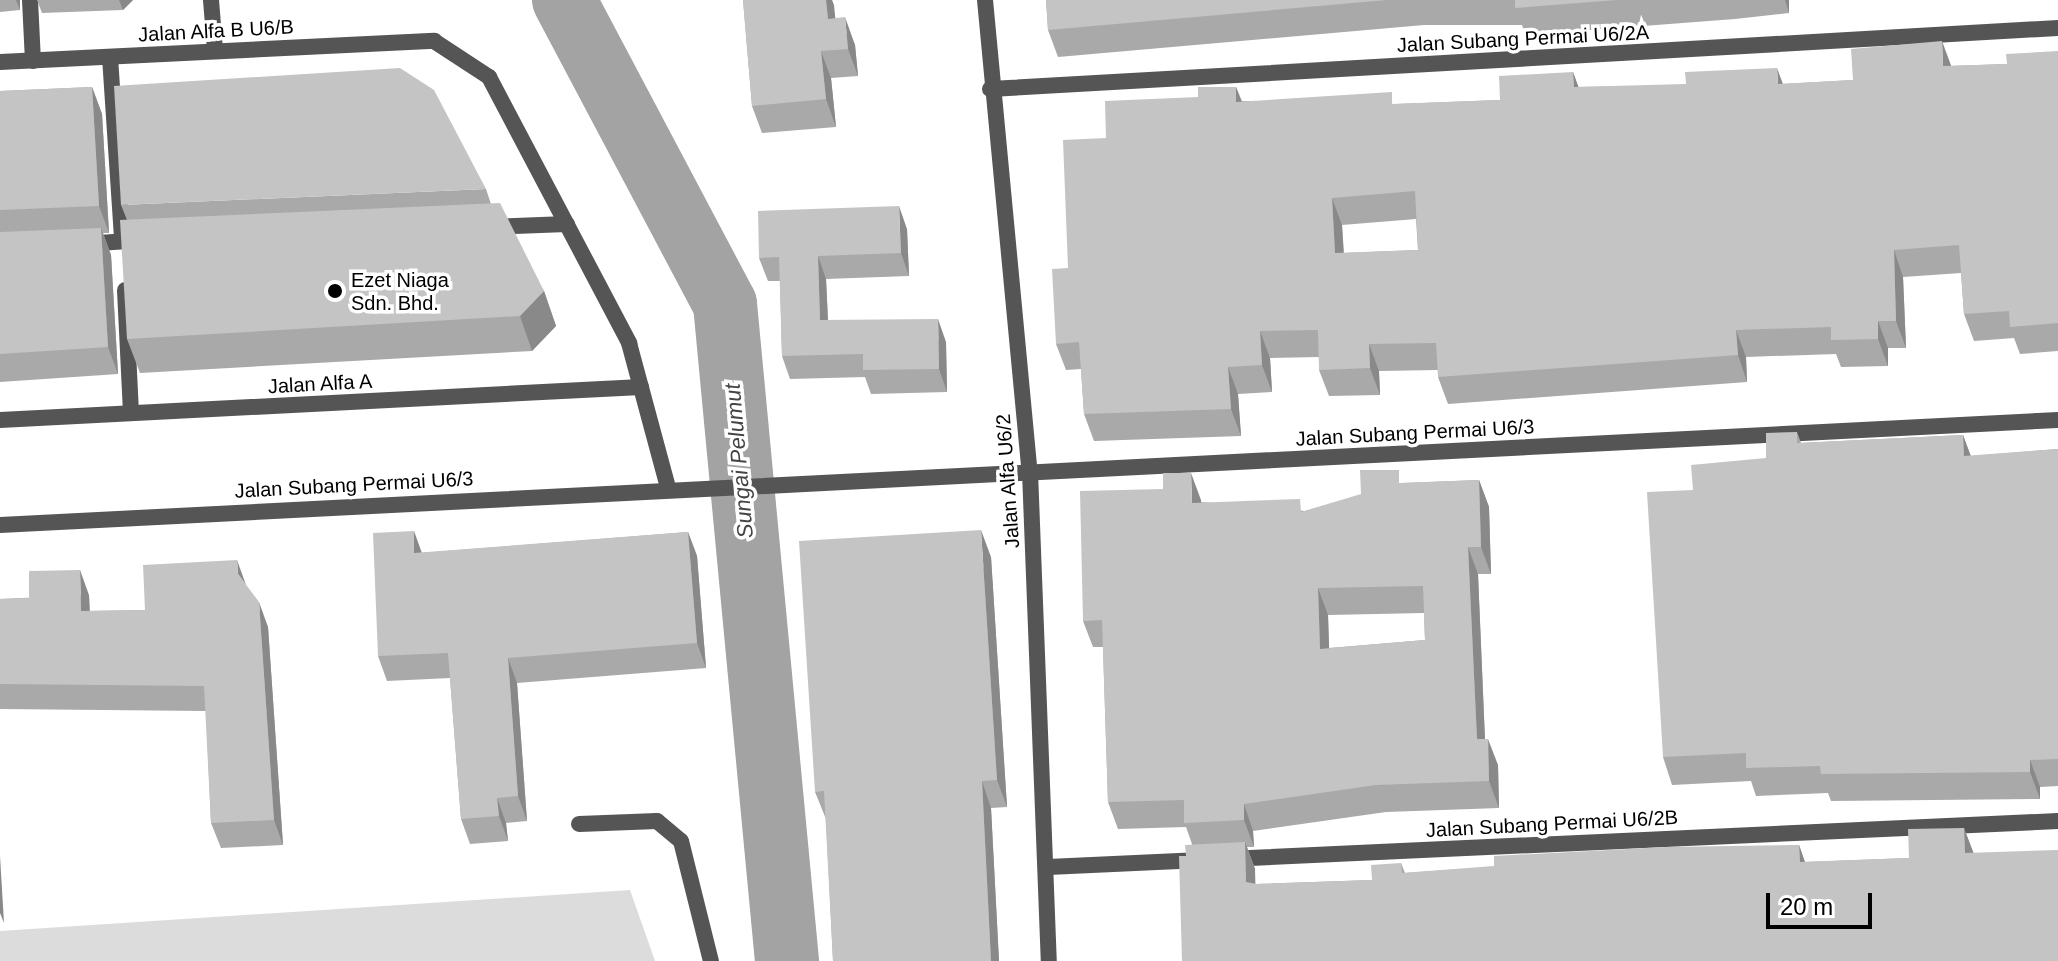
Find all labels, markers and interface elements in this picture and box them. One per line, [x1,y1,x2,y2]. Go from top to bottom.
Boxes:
street label: Jalan Alfa B U6/B [137,15,295,47]
street label: Jalan Subang Permai U6/2A [1396,20,1650,58]
place label: Ezet Niaga Sdn. Bhd. [351,268,449,315]
marker: Ezet Niaga Sdn. Bhd. [326,282,344,300]
street label: Jalan Alfa A [266,369,374,399]
water label: Sungai Pelumut [719,382,759,540]
street label: Jalan Alfa U6/2 [991,413,1025,549]
street label: Jalan Subang Permai U6/3 [1295,415,1535,451]
street label: Jalan Subang Permai U6/3 [234,467,474,503]
street label: Jalan Subang Permai U6/2B [1425,805,1679,843]
scale bar [1770,877,1876,927]
text: 20 m [1780,893,1833,920]

